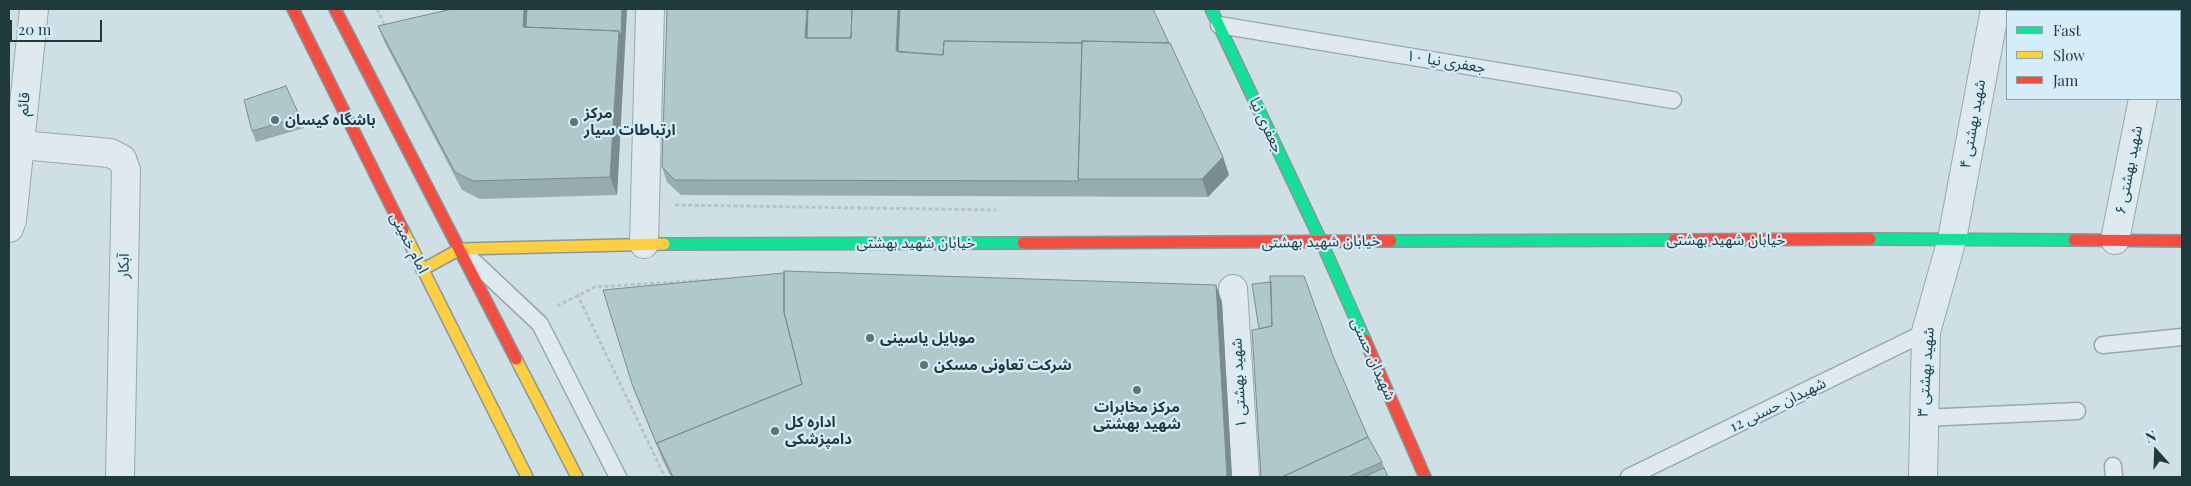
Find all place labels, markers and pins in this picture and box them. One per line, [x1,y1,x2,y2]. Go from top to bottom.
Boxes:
place label: مرکز ارتباطات سیار [584,104,676,139]
place label: باشگاه کیسان [285,111,376,129]
marker: باشگاه کیسان [269,114,281,126]
marker: مرکز ارتباطات سیار [568,116,580,128]
place label: موبایل یاسینی [880,329,975,347]
marker: موبایل یاسینی [864,332,876,344]
place label: شرکت تعاونی مسکن [934,356,1072,374]
marker: شرکت تعاونی مسکن [918,359,930,371]
marker: مرکز مخابرات شهید بهشتی [1131,384,1143,396]
place label: مرکز مخابرات شهید بهشتی [1093,398,1181,433]
place label: اداره کل دامپزشکی [785,413,852,448]
marker: اداره کل دامپزشکی [769,425,781,437]

